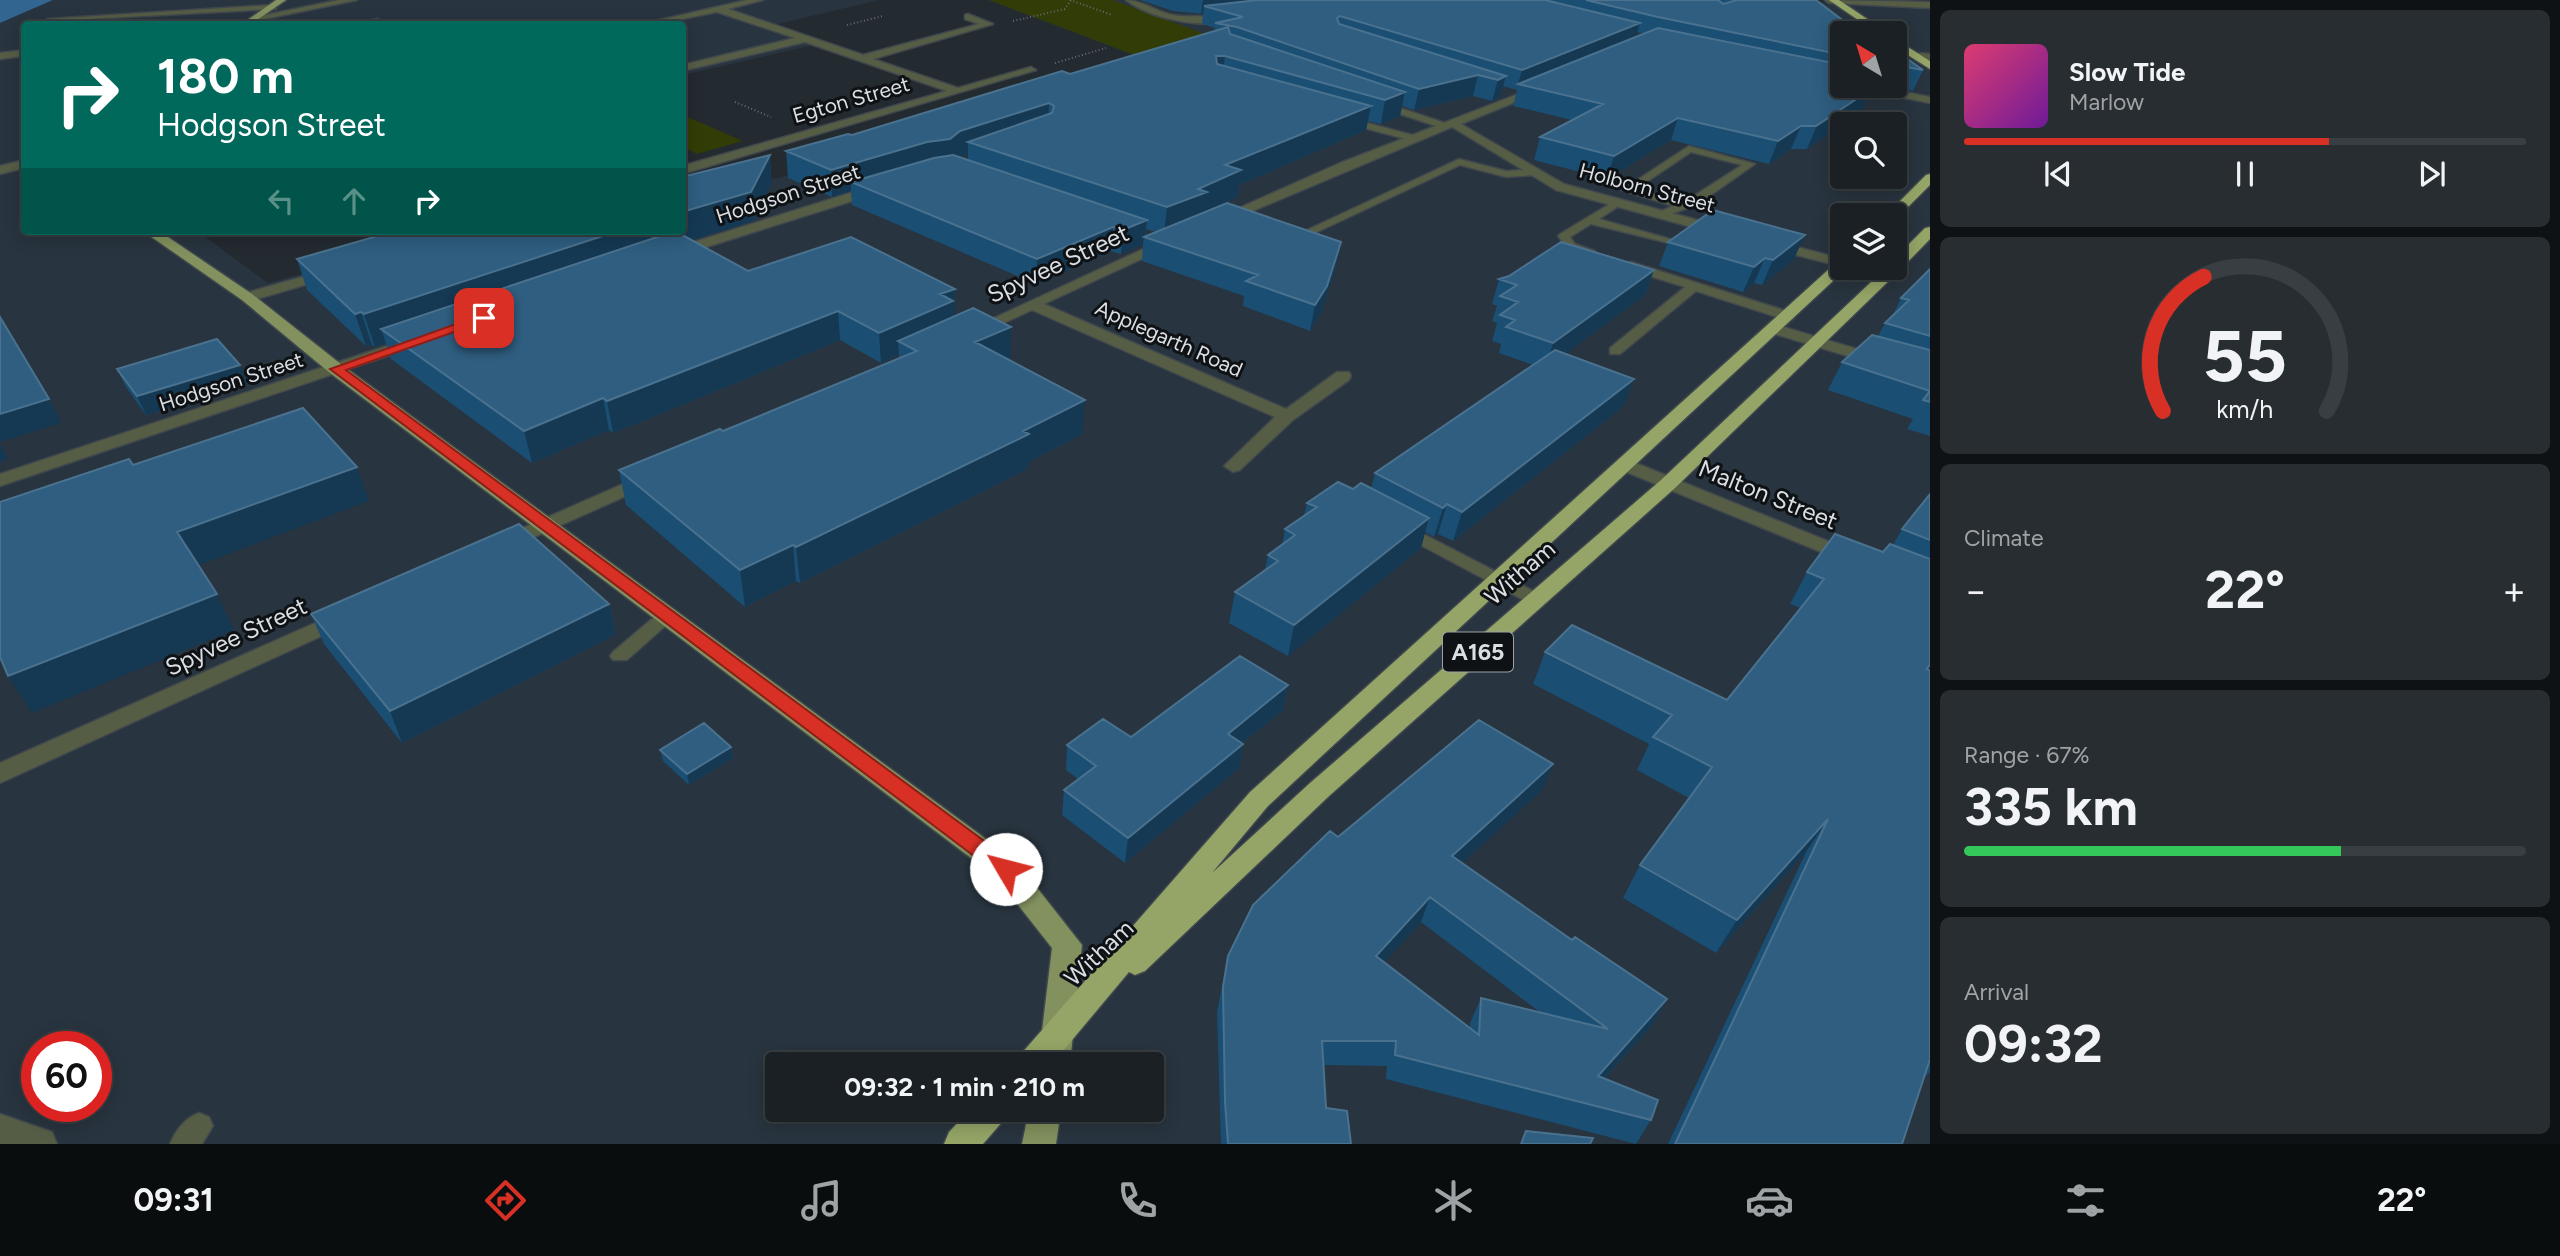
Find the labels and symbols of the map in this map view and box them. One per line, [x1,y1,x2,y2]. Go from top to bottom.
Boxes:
north arrow [1830,21,1908,98]
street label: Egton Street [789,71,912,128]
street label: Holborn Street [1576,157,1718,218]
street label: Hodgson Street [713,158,863,229]
street label: Spyvee Street [982,218,1133,309]
pin [454,288,514,348]
street label: Applegarth Road [1092,295,1247,382]
street label: Hodgson Street [156,346,306,417]
street label: Malton Street [1694,454,1842,536]
street label: Witham [1479,534,1561,611]
street label: Spyvee Street [160,591,311,682]
road number: A165 [1443,632,1513,672]
position arrow [969,832,1043,906]
street label: Witham [1058,913,1139,992]
speed limit sign: 60 [21,1031,112,1122]

